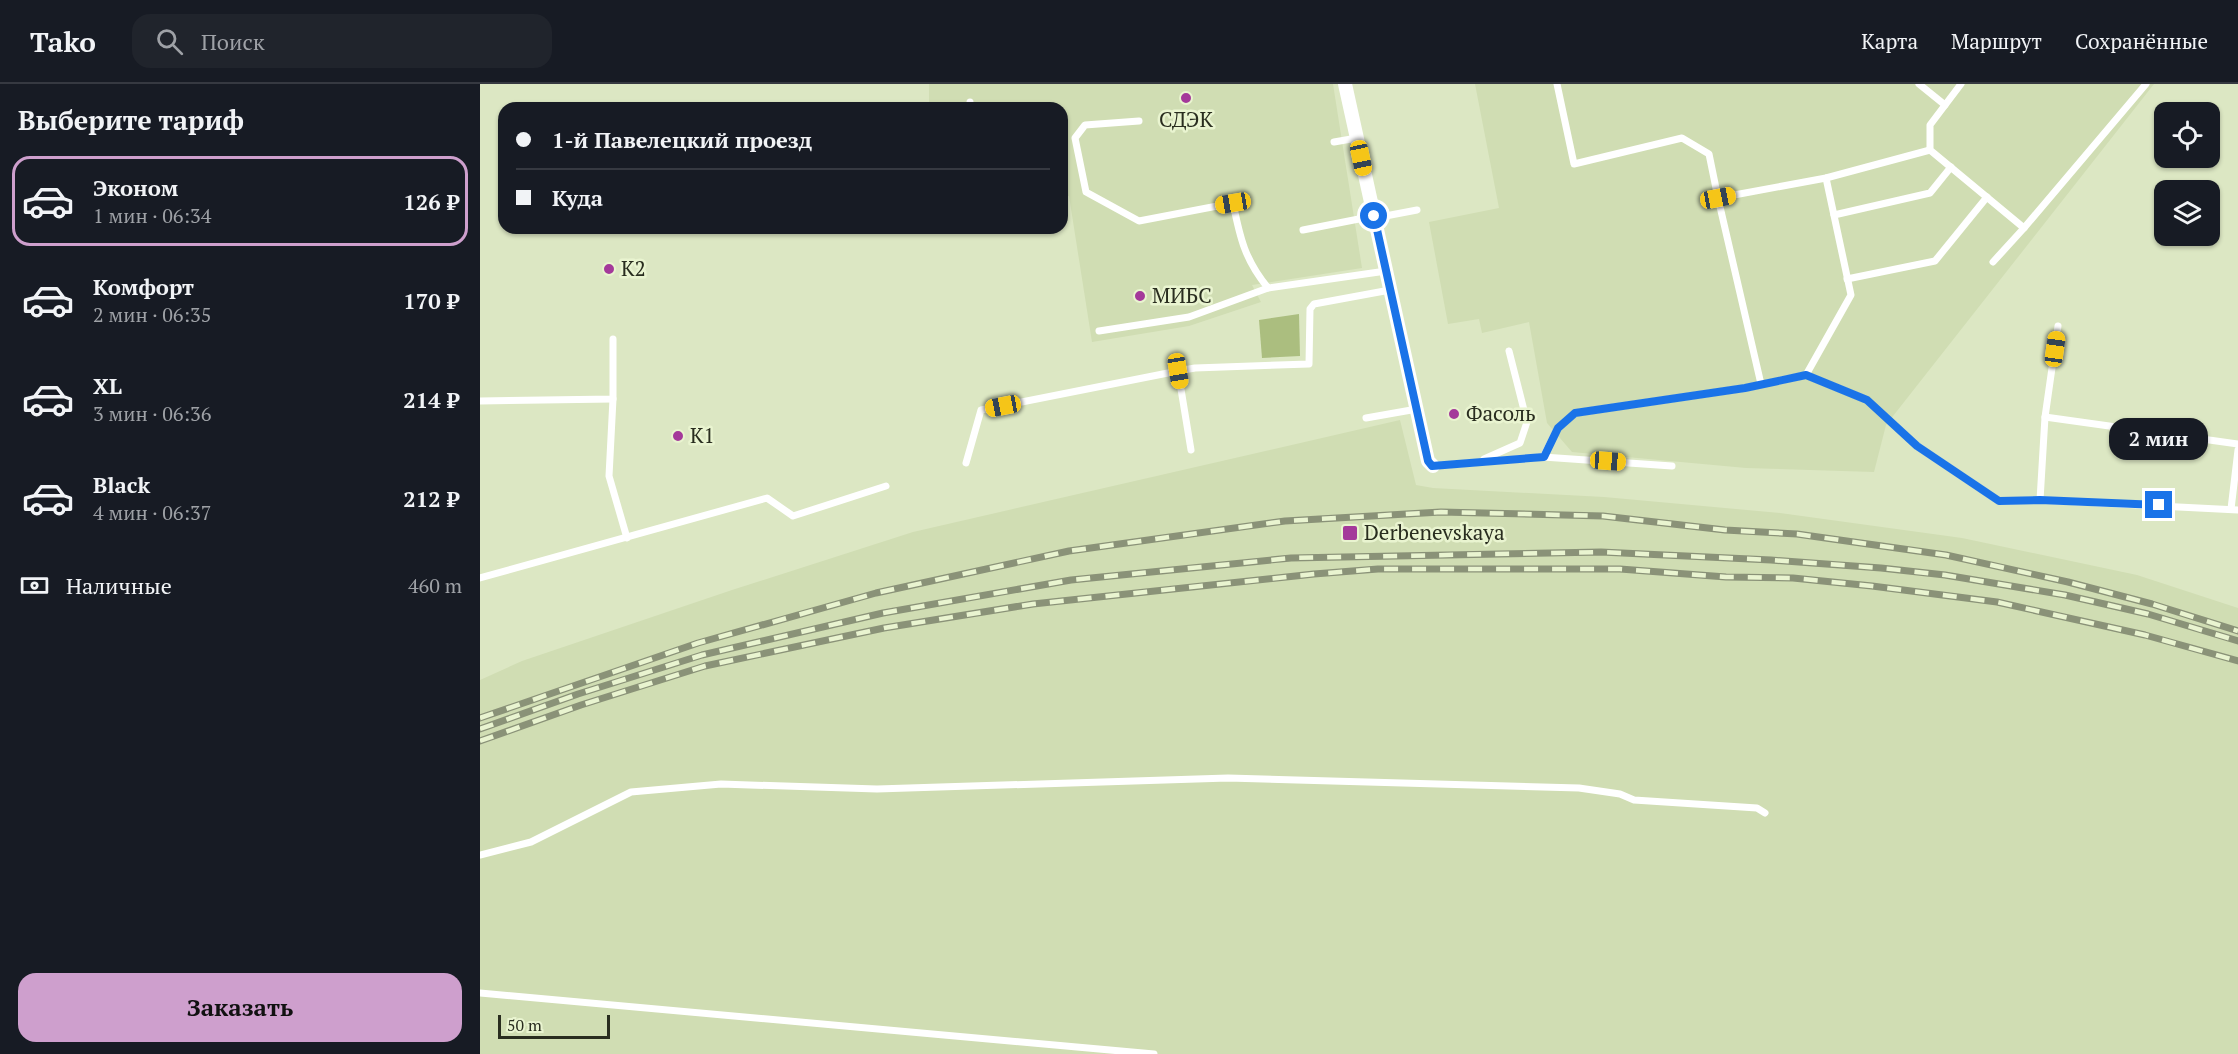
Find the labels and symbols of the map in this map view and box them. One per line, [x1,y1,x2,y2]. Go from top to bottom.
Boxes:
marker: СДЭК [1179,91,1193,105]
place label: СДЭК [1159,105,1213,133]
car [1348,139,1374,177]
car [1699,186,1737,210]
car [1214,191,1252,215]
route start [1360,202,1387,229]
place label: К2 [621,254,646,282]
marker: К2 [602,262,616,276]
place label: МИБС [1152,281,1212,309]
marker: МИБС [1133,289,1147,303]
car [2044,330,2066,368]
car [1166,352,1190,390]
car [984,394,1022,418]
place label: Фасоль [1466,399,1536,427]
marker: Фасоль [1447,407,1461,421]
callout: 2 мин [2110,418,2208,460]
place label: К1 [690,421,715,449]
marker: К1 [671,429,685,443]
car [1589,451,1627,471]
route end [2145,491,2172,518]
place label: Derbenevskaya [1364,518,1505,546]
marker: Derbenevskaya [1341,524,1359,542]
scale bar [498,1012,610,1040]

